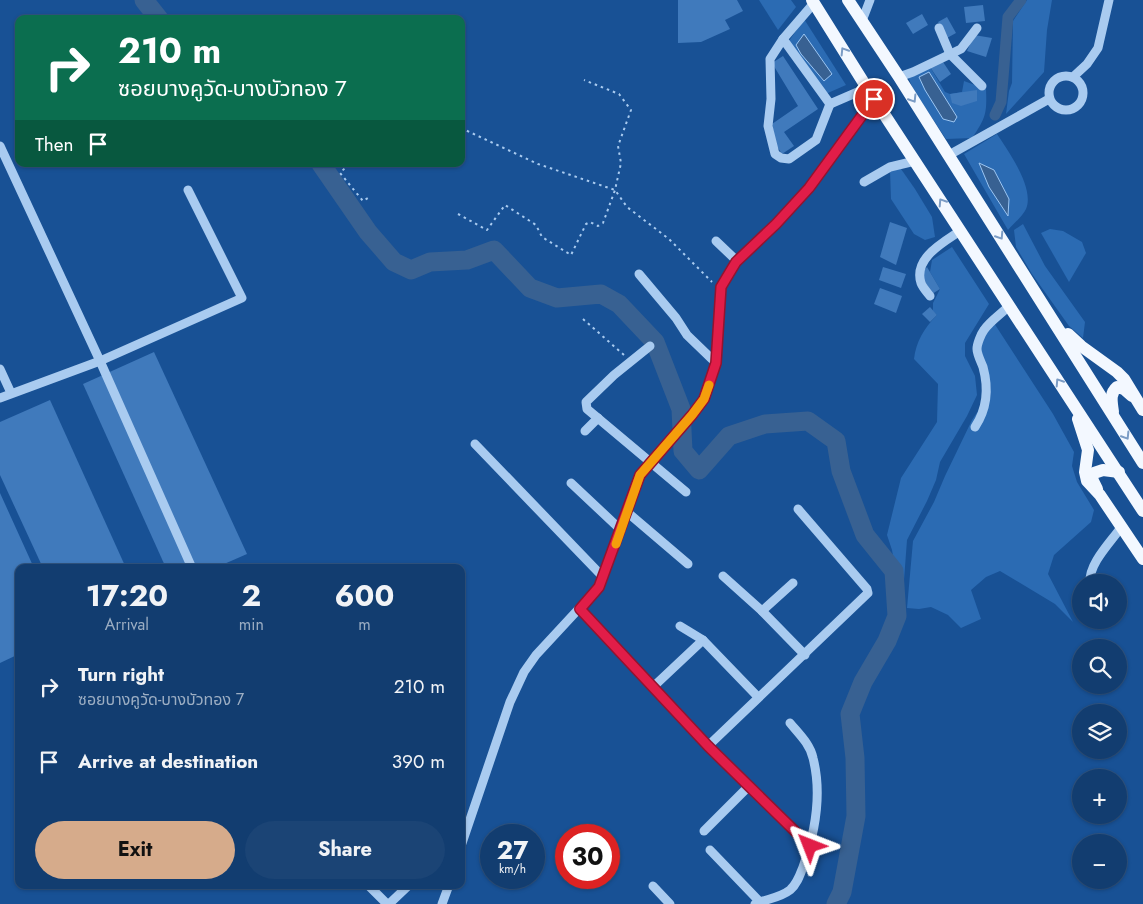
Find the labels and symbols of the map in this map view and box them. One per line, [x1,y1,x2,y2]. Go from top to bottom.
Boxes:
one-way arrow [841,47,850,56]
pin [853,78,895,120]
one-way arrow [907,94,916,103]
one-way arrow [938,198,948,207]
one-way arrow [994,231,1004,240]
one-way arrow [1056,379,1065,388]
one-way arrow [1119,430,1129,439]
position arrow [783,819,835,871]
speed limit sign: 30 [555,824,620,889]

